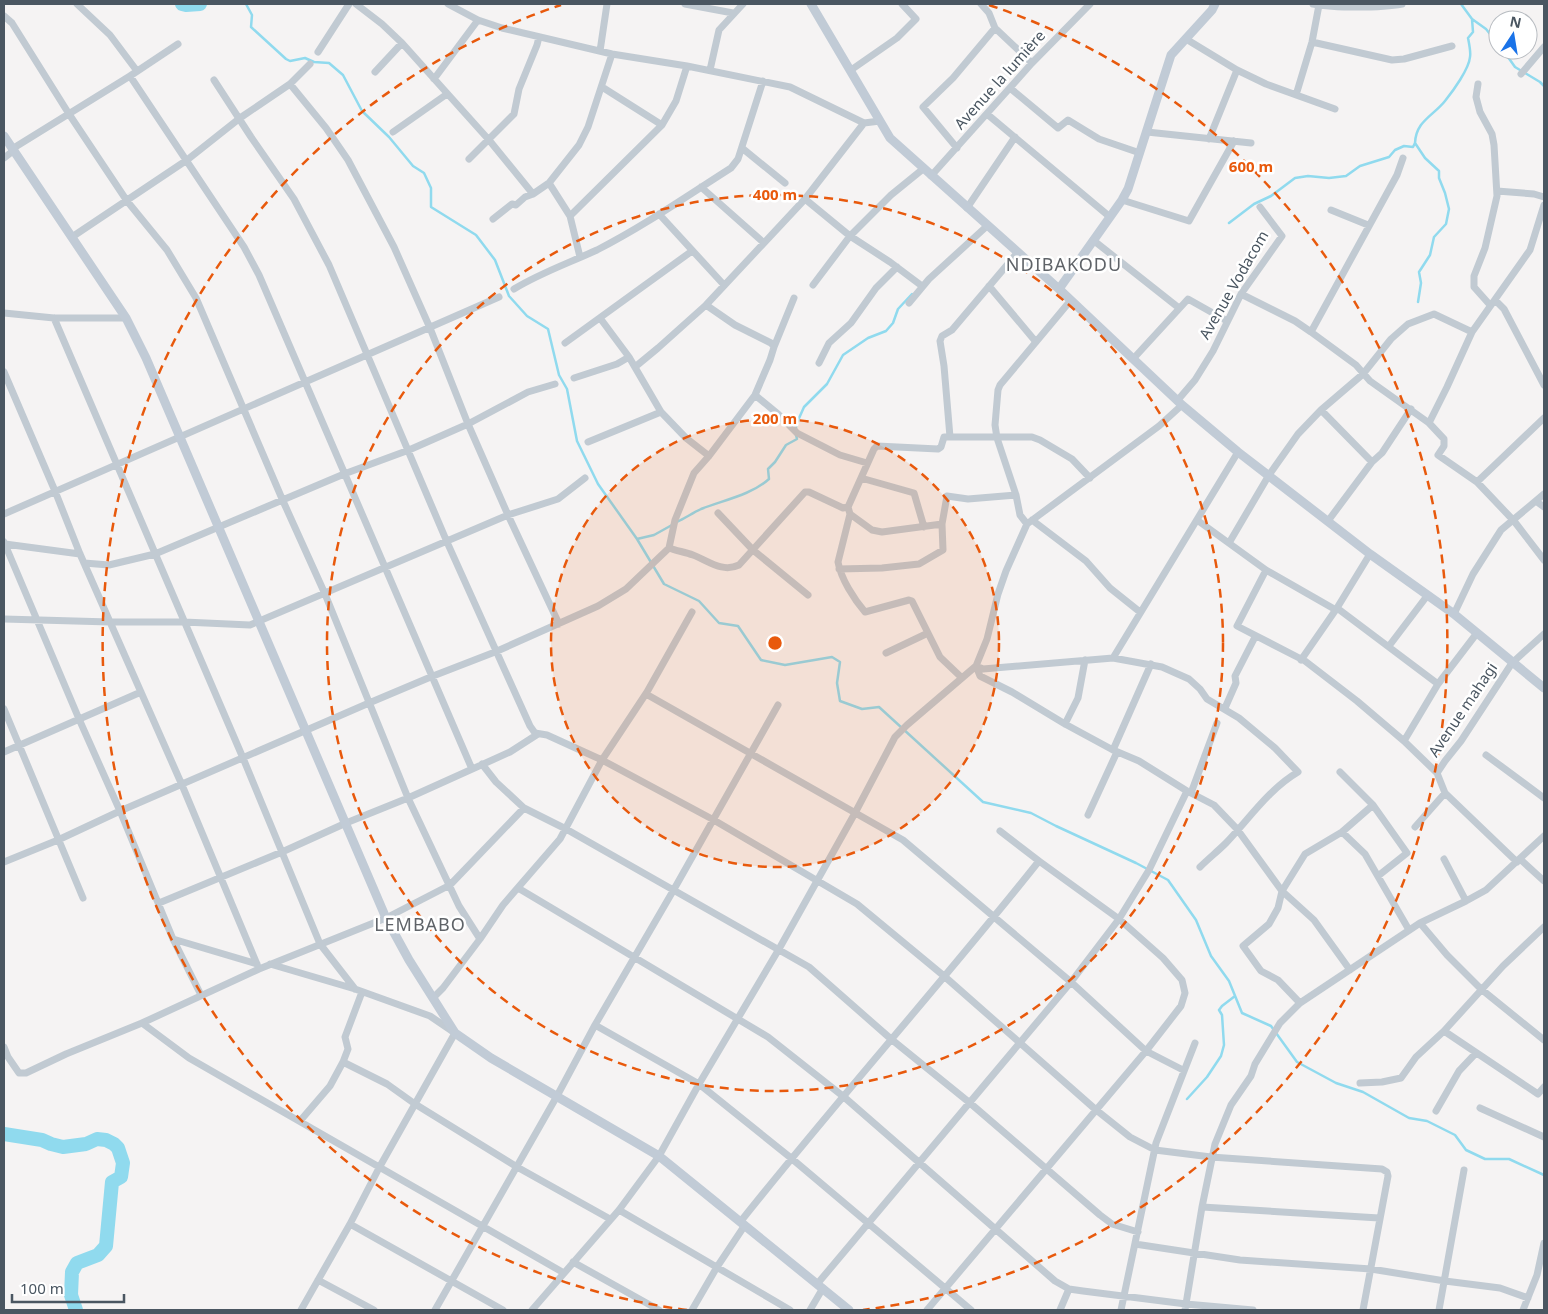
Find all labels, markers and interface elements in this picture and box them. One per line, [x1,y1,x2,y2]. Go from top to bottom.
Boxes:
north arrow [1488,10,1538,60]
text: N [1508,11,1523,32]
street label: Avenue la lumière [949,26,1049,133]
text: 600 m [1229,156,1273,176]
text: 400 m [753,184,797,204]
street label: Avenue Vodacom [1194,227,1272,342]
district label: NDIBAKODU [1006,252,1122,276]
text: 200 m [753,408,797,428]
centre of rings [766,634,784,652]
street label: Avenue mahagi [1423,658,1501,761]
district label: LEMBABO [374,912,466,936]
scale bar [12,1272,125,1304]
text: 100 m [20,1278,64,1298]

